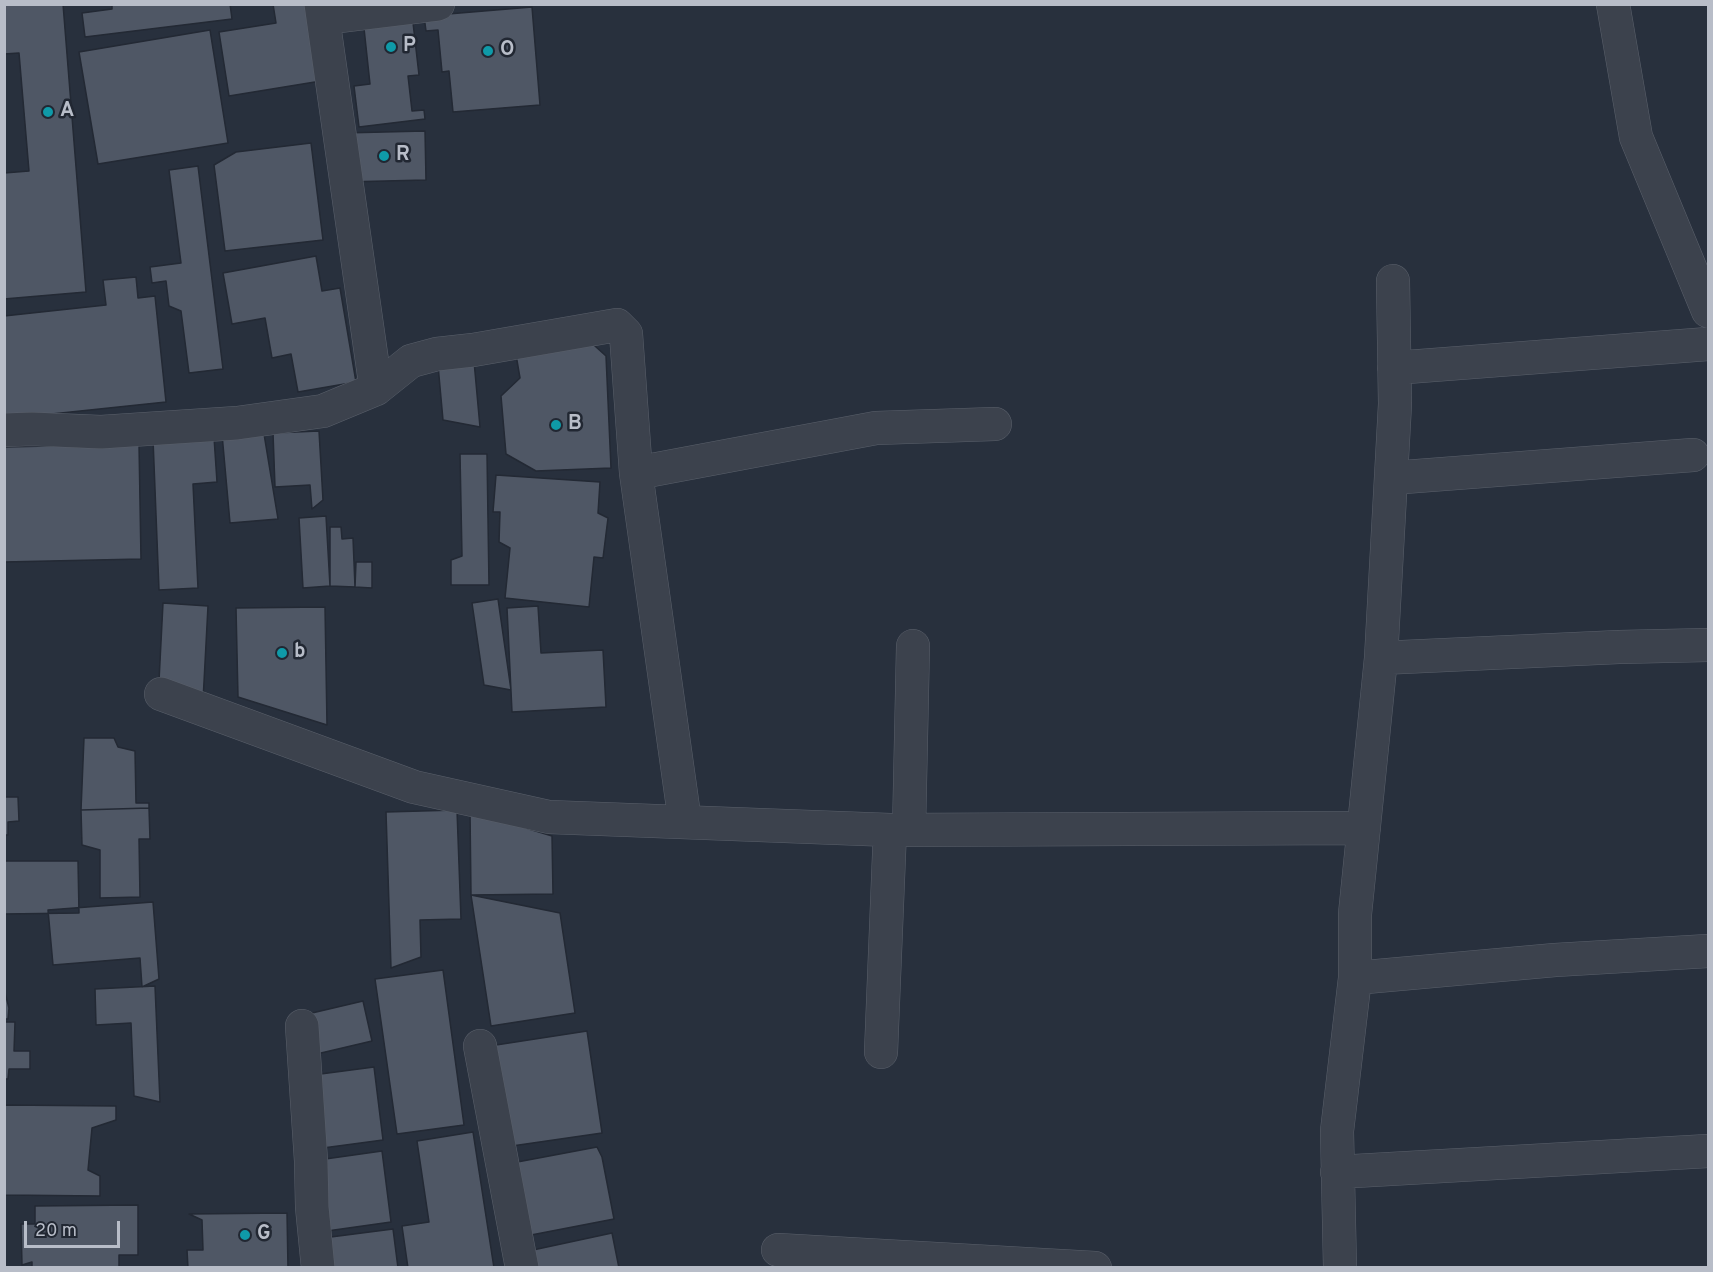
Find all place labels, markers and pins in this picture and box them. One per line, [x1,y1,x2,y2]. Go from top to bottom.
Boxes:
place label: P [403,35,416,59]
place label: O [500,39,514,63]
marker: P [384,40,398,54]
marker: O [481,44,495,58]
place label: A [60,100,74,124]
marker: A [41,105,55,119]
place label: R [396,144,410,168]
marker: R [377,149,391,163]
place label: B [568,413,582,437]
marker: B [549,418,563,432]
place label: b [294,641,306,665]
marker: b [275,646,289,660]
place label: G [257,1223,271,1247]
marker: G [238,1228,252,1242]

